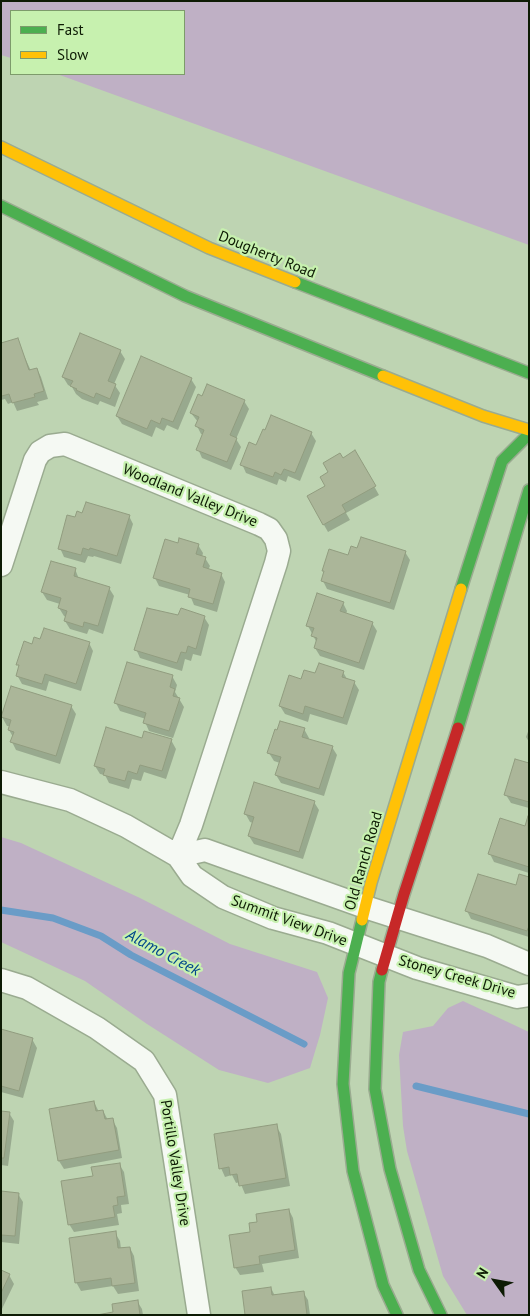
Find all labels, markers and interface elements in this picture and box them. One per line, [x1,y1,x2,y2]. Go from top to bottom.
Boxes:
legend [10,10,185,75]
text: Fast [57,20,84,39]
text: Slow [57,45,88,64]
street label: Dougherty Road [216,227,318,283]
street label: Woodland Valley Drive [120,461,260,531]
street label: Old Ranch Road [341,810,387,912]
street label: Summit View Drive [229,892,349,950]
water label: Alamo Creek [123,926,203,980]
street label: Stoney Creek Drive [397,952,517,1002]
street label: Portillo Valley Drive [156,1099,194,1227]
north arrow [470,1256,520,1306]
text: N [472,1264,492,1282]

